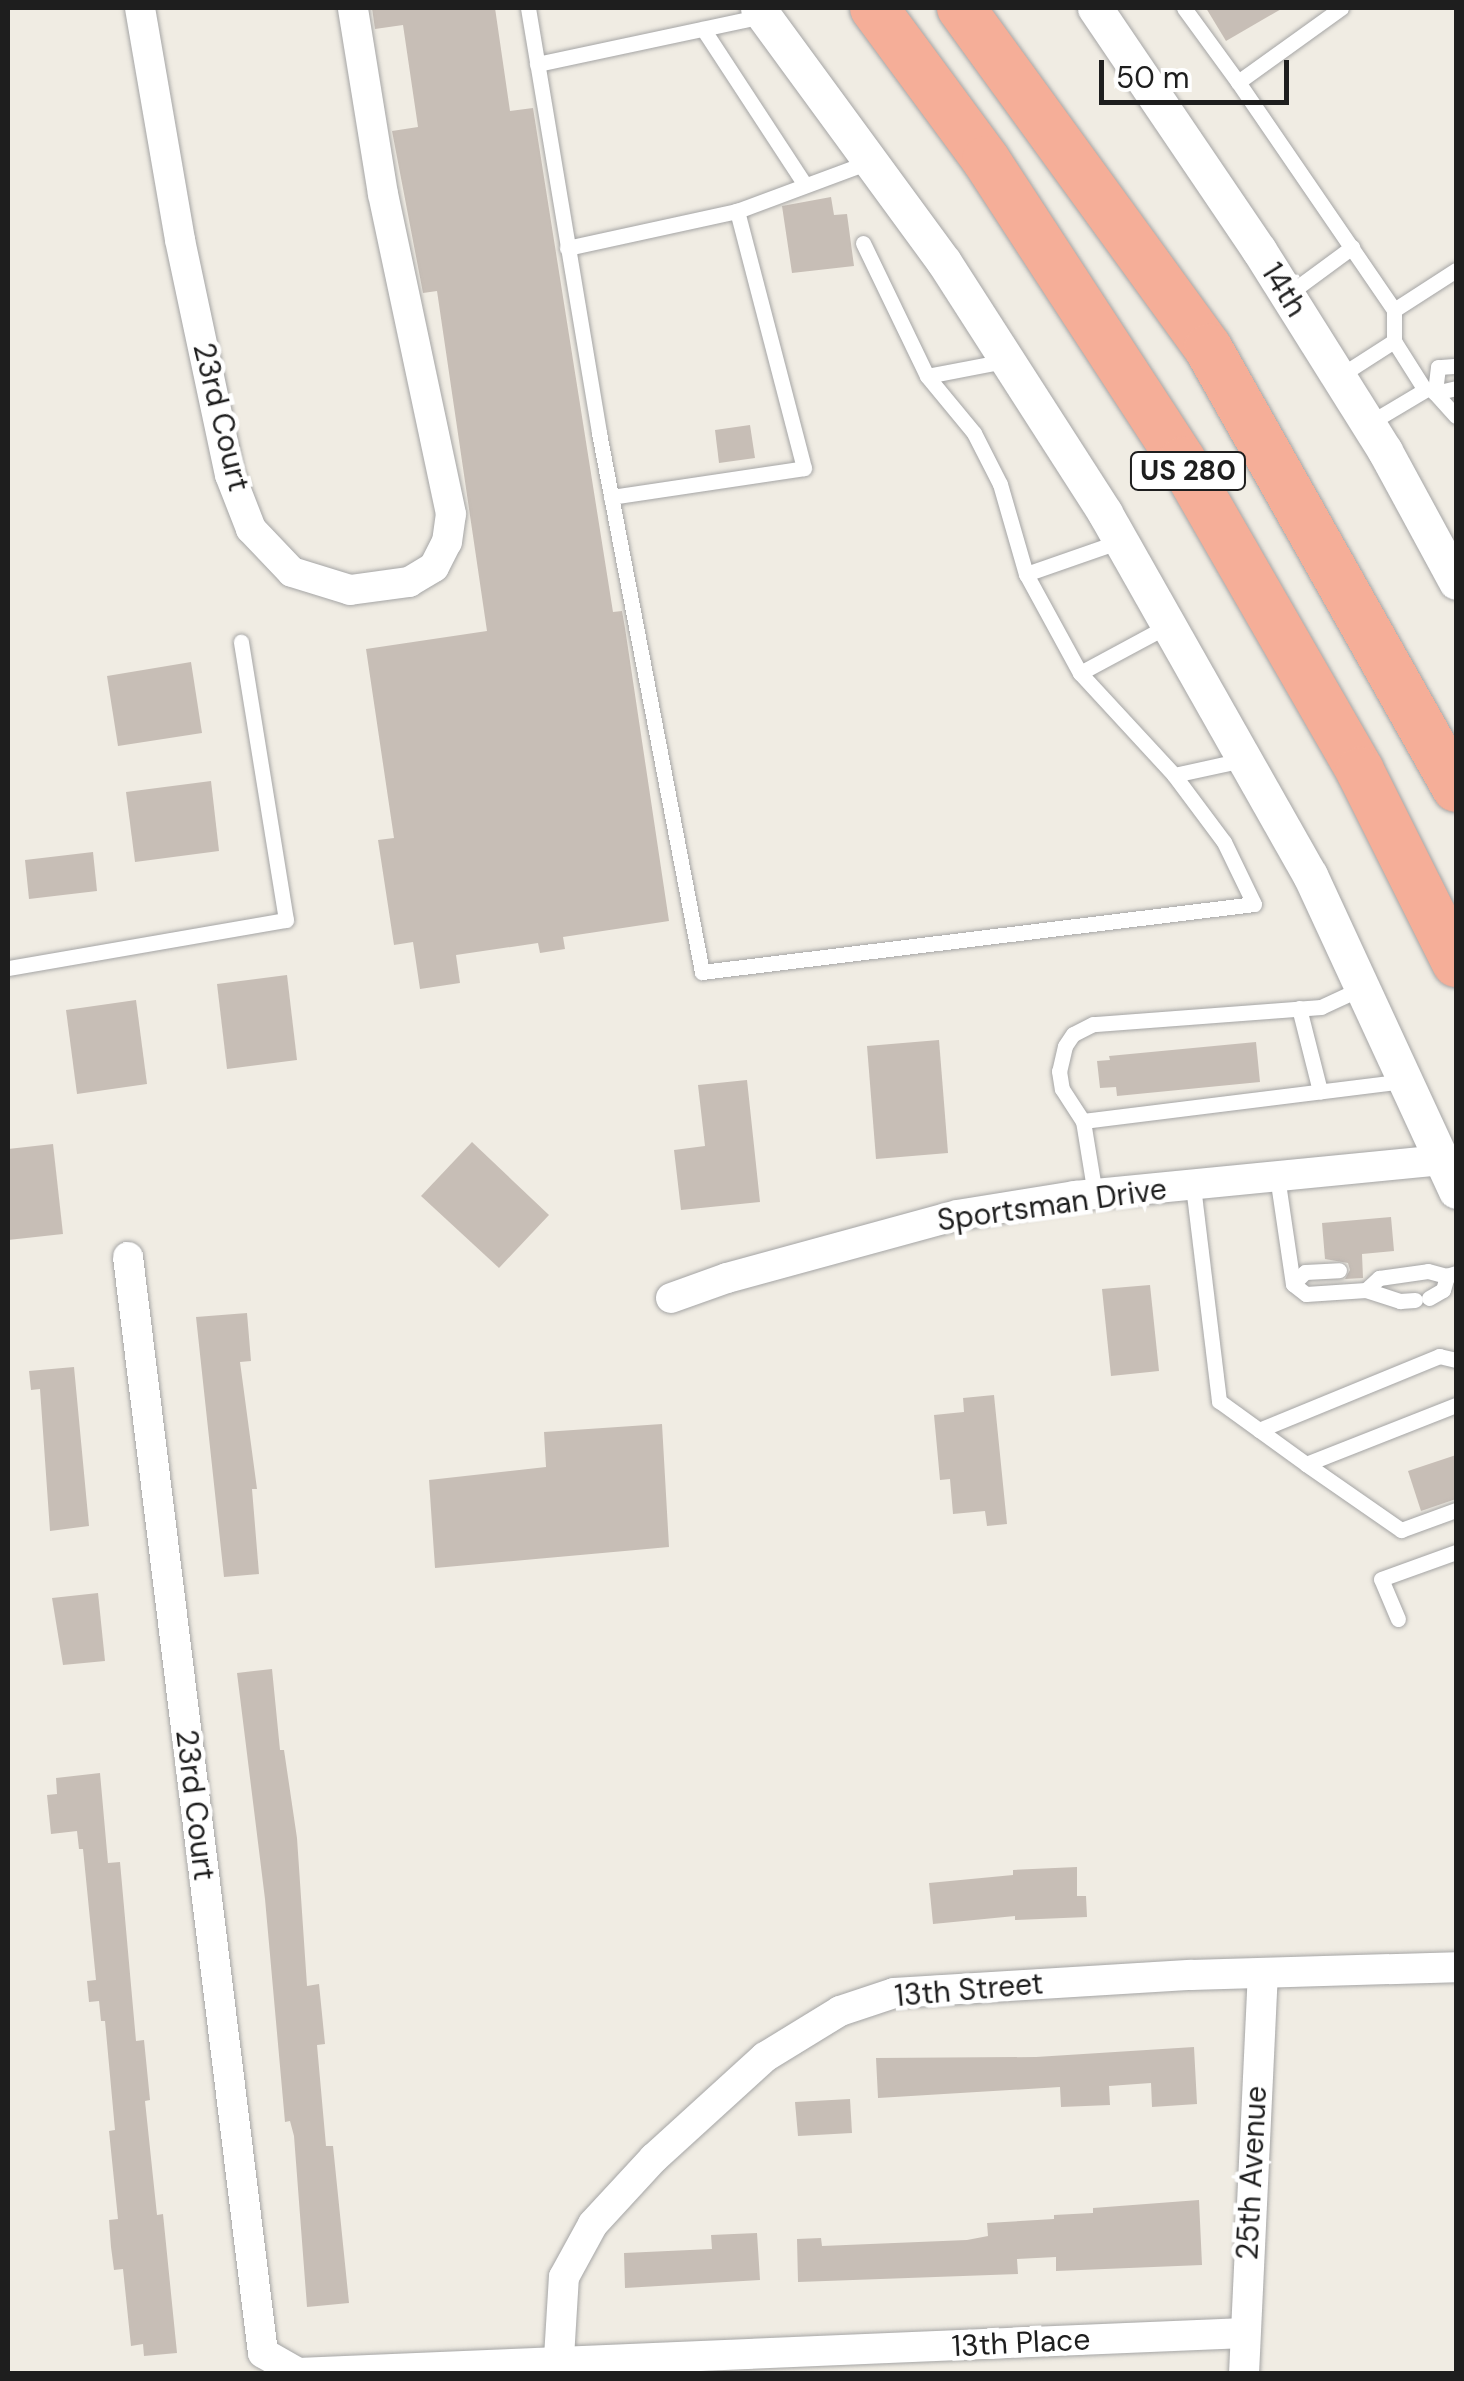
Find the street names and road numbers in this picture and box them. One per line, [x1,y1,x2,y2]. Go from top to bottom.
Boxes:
street label: 14th [1254,256,1314,324]
street label: 23rd Court [185,339,257,495]
road number: US 280 [1128,448,1248,494]
street label: Sportsman Drive [935,1171,1169,1239]
street label: 23rd Court [168,1728,222,1882]
street label: 13th Street [893,1966,1045,2014]
street label: 25th Avenue [1229,2085,1275,2261]
street label: 13th Place [951,2321,1091,2365]

